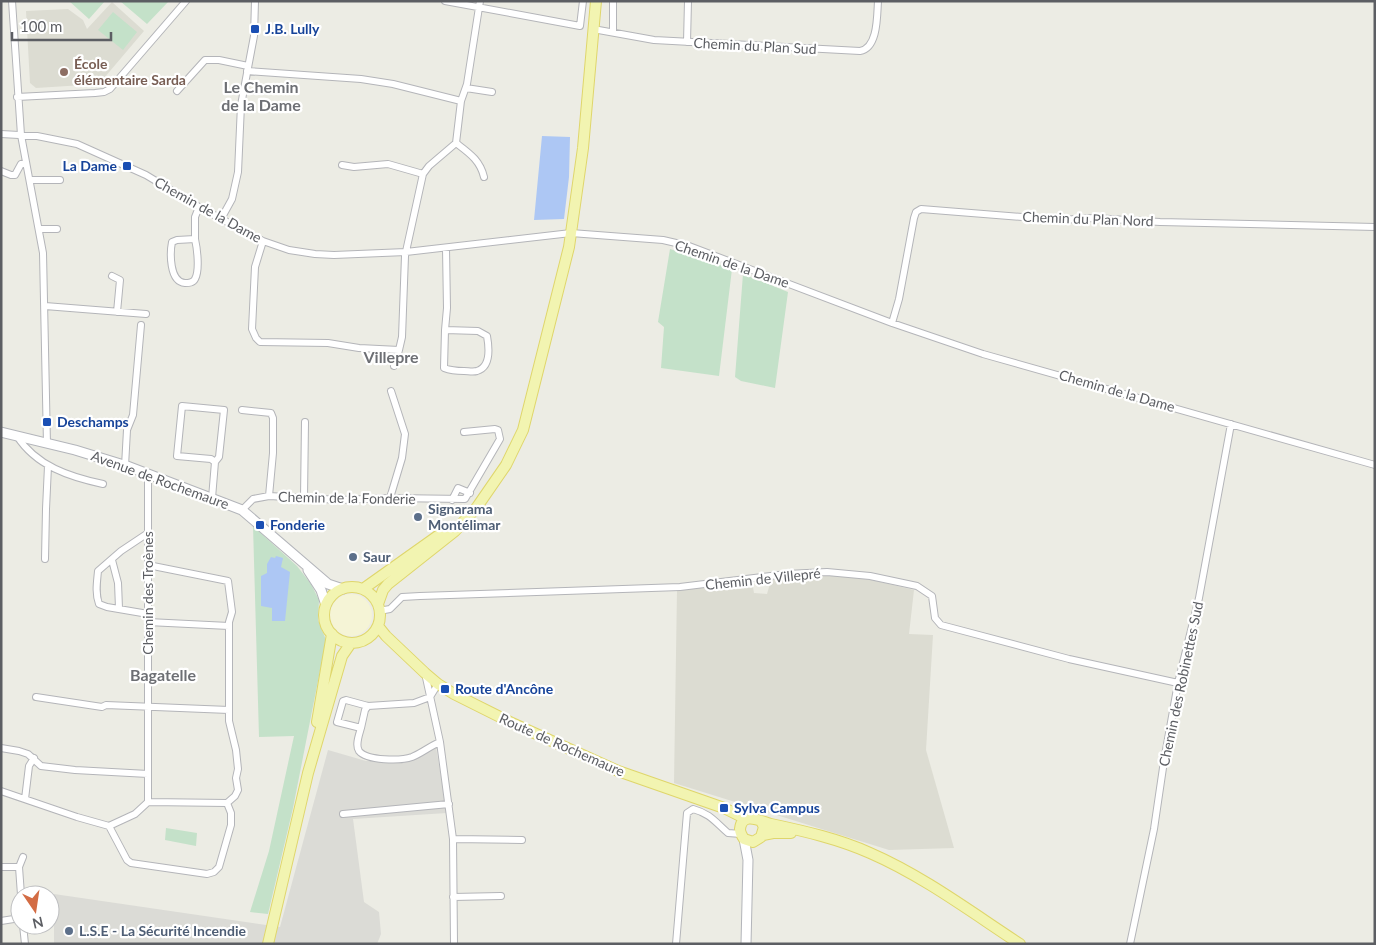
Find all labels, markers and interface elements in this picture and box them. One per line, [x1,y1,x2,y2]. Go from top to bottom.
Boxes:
scale bar [12,10,111,42]
text: 100 m [20,17,62,35]
place label: J.B. Lully [265,20,320,37]
marker: J.B. Lully [249,23,261,35]
street label: Chemin du Plan Sud [693,34,817,57]
place label: École élémentaire Sarda [74,55,186,88]
marker: École élémentaire Sarda [58,66,70,78]
district label: Le Chemin de la Dame [221,77,301,114]
place label: La Dame [62,157,118,174]
marker: La Dame [121,160,133,172]
street label: Chemin de la Dame [152,173,265,246]
street label: Chemin du Plan Nord [1022,208,1154,229]
street label: Chemin de la Dame [673,236,792,291]
district label: Villepre [362,347,419,366]
street label: Chemin de la Dame [1057,366,1177,415]
place label: Deschamps [57,413,129,430]
marker: Deschamps [41,416,53,428]
street label: Avenue de Rochemaure [89,447,231,512]
street label: Chemin de la Fonderie [278,488,416,507]
place label: Signarama Montélimar [428,500,501,533]
marker: Signarama Montélimar [412,511,424,523]
place label: Fonderie [270,516,325,533]
marker: Fonderie [254,519,266,531]
street label: Chemin des Troènes [139,531,156,655]
place label: Saur [363,548,392,565]
marker: Saur [347,551,359,563]
street label: Chemin de Villepré [704,564,822,593]
street label: Chemin des Robinettes Sud [1155,600,1206,768]
district label: Bagatelle [130,665,196,684]
place label: Route d'Ancône [455,680,554,697]
marker: Route d'Ancône [439,683,451,695]
street label: Route de Rochemaure [497,709,628,780]
place label: Sylva Campus [734,799,820,816]
marker: Sylva Campus [718,802,730,814]
north arrow [10,885,60,935]
text: N [31,914,45,933]
place label: L.S.E - La Sécurité Incendie [79,922,246,939]
marker: L.S.E - La Sécurité Incendie [63,925,75,937]

